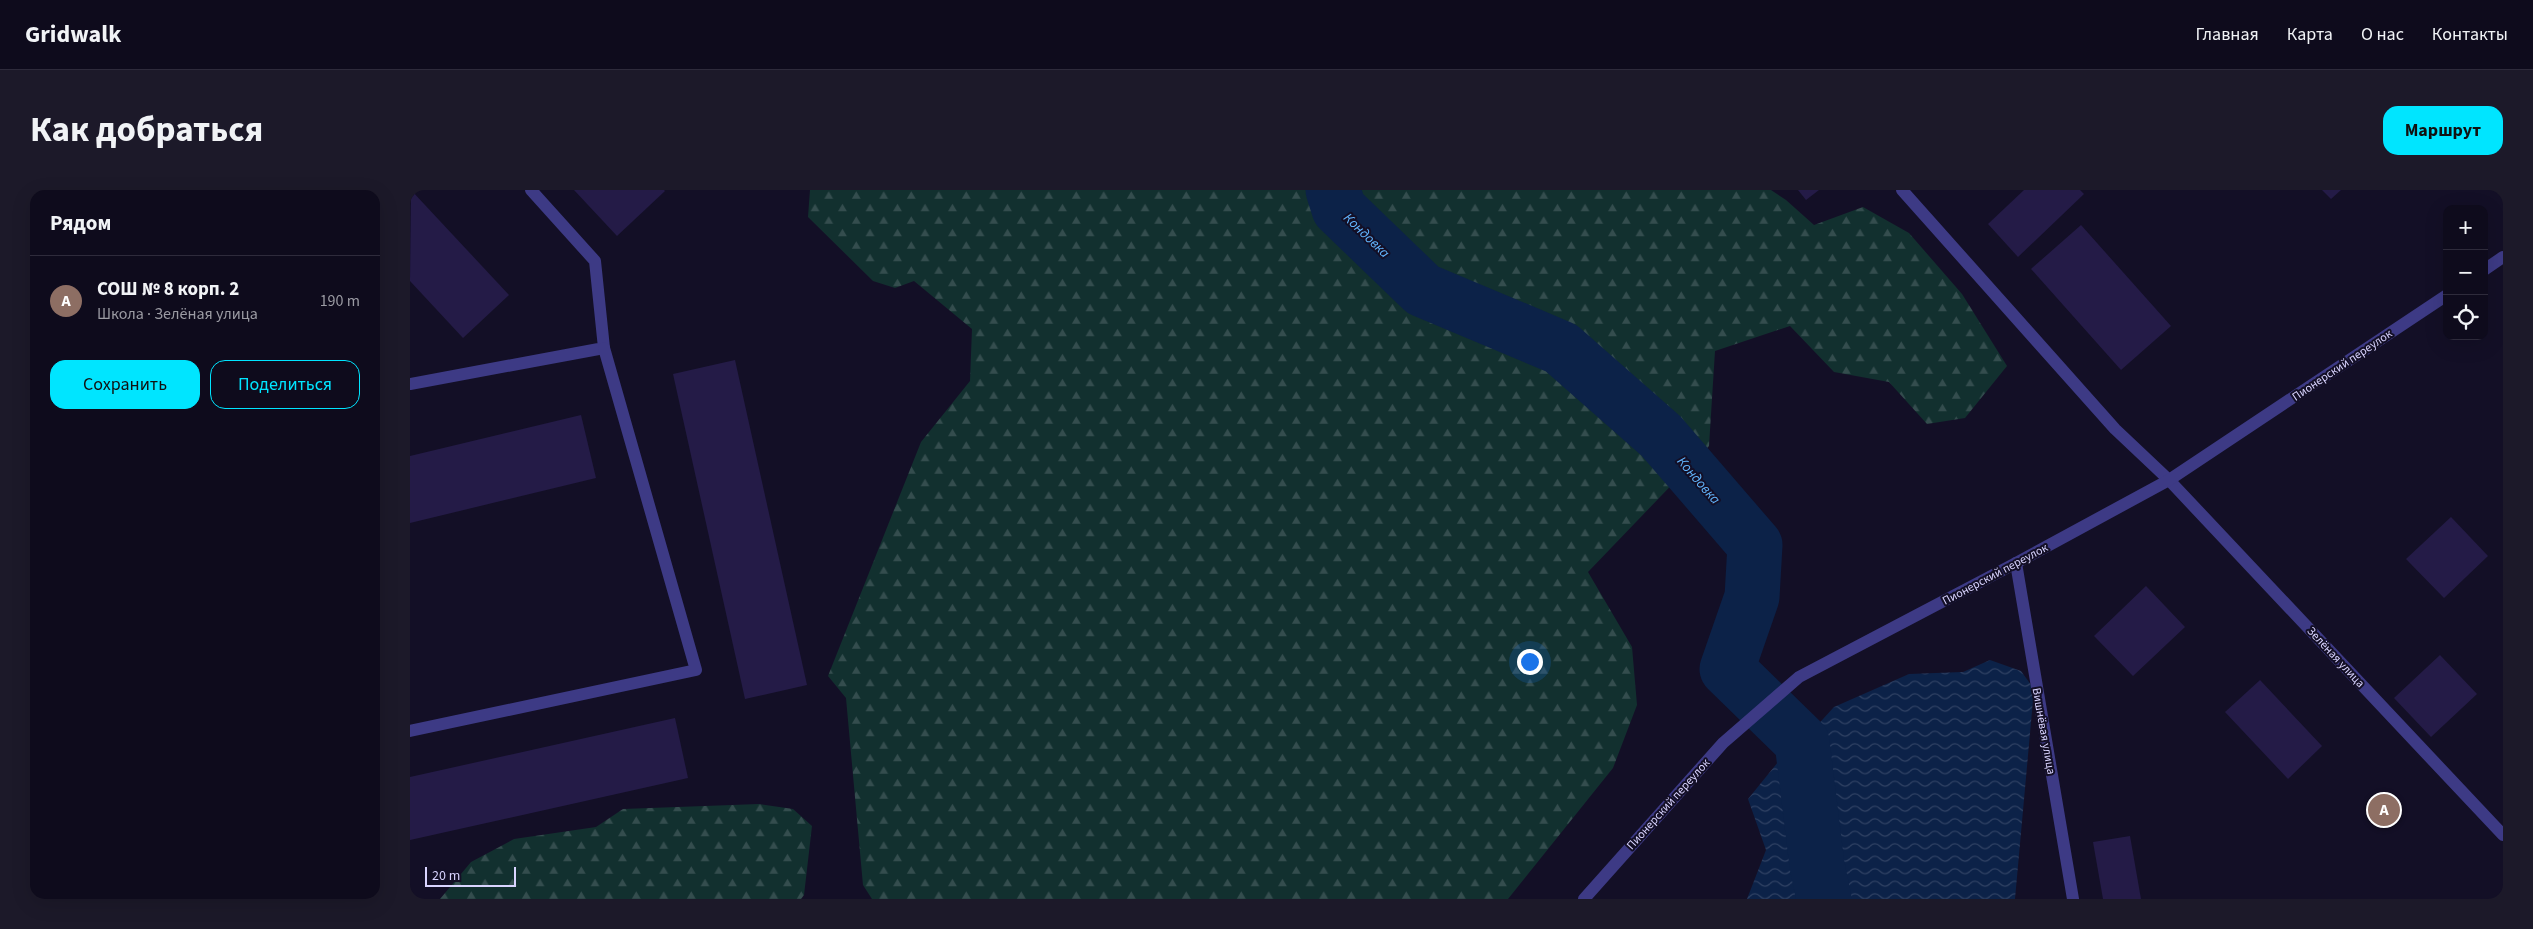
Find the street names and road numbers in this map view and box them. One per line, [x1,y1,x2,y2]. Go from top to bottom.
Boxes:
street label: Пионерский переулок [2289,326,2396,405]
street label: Пионерский переулок [1939,539,2051,609]
street label: Зелёная улица [2303,623,2368,692]
street label: Вишнёвая улица [2028,686,2059,776]
street label: Пионерский переулок [1623,755,1714,854]

